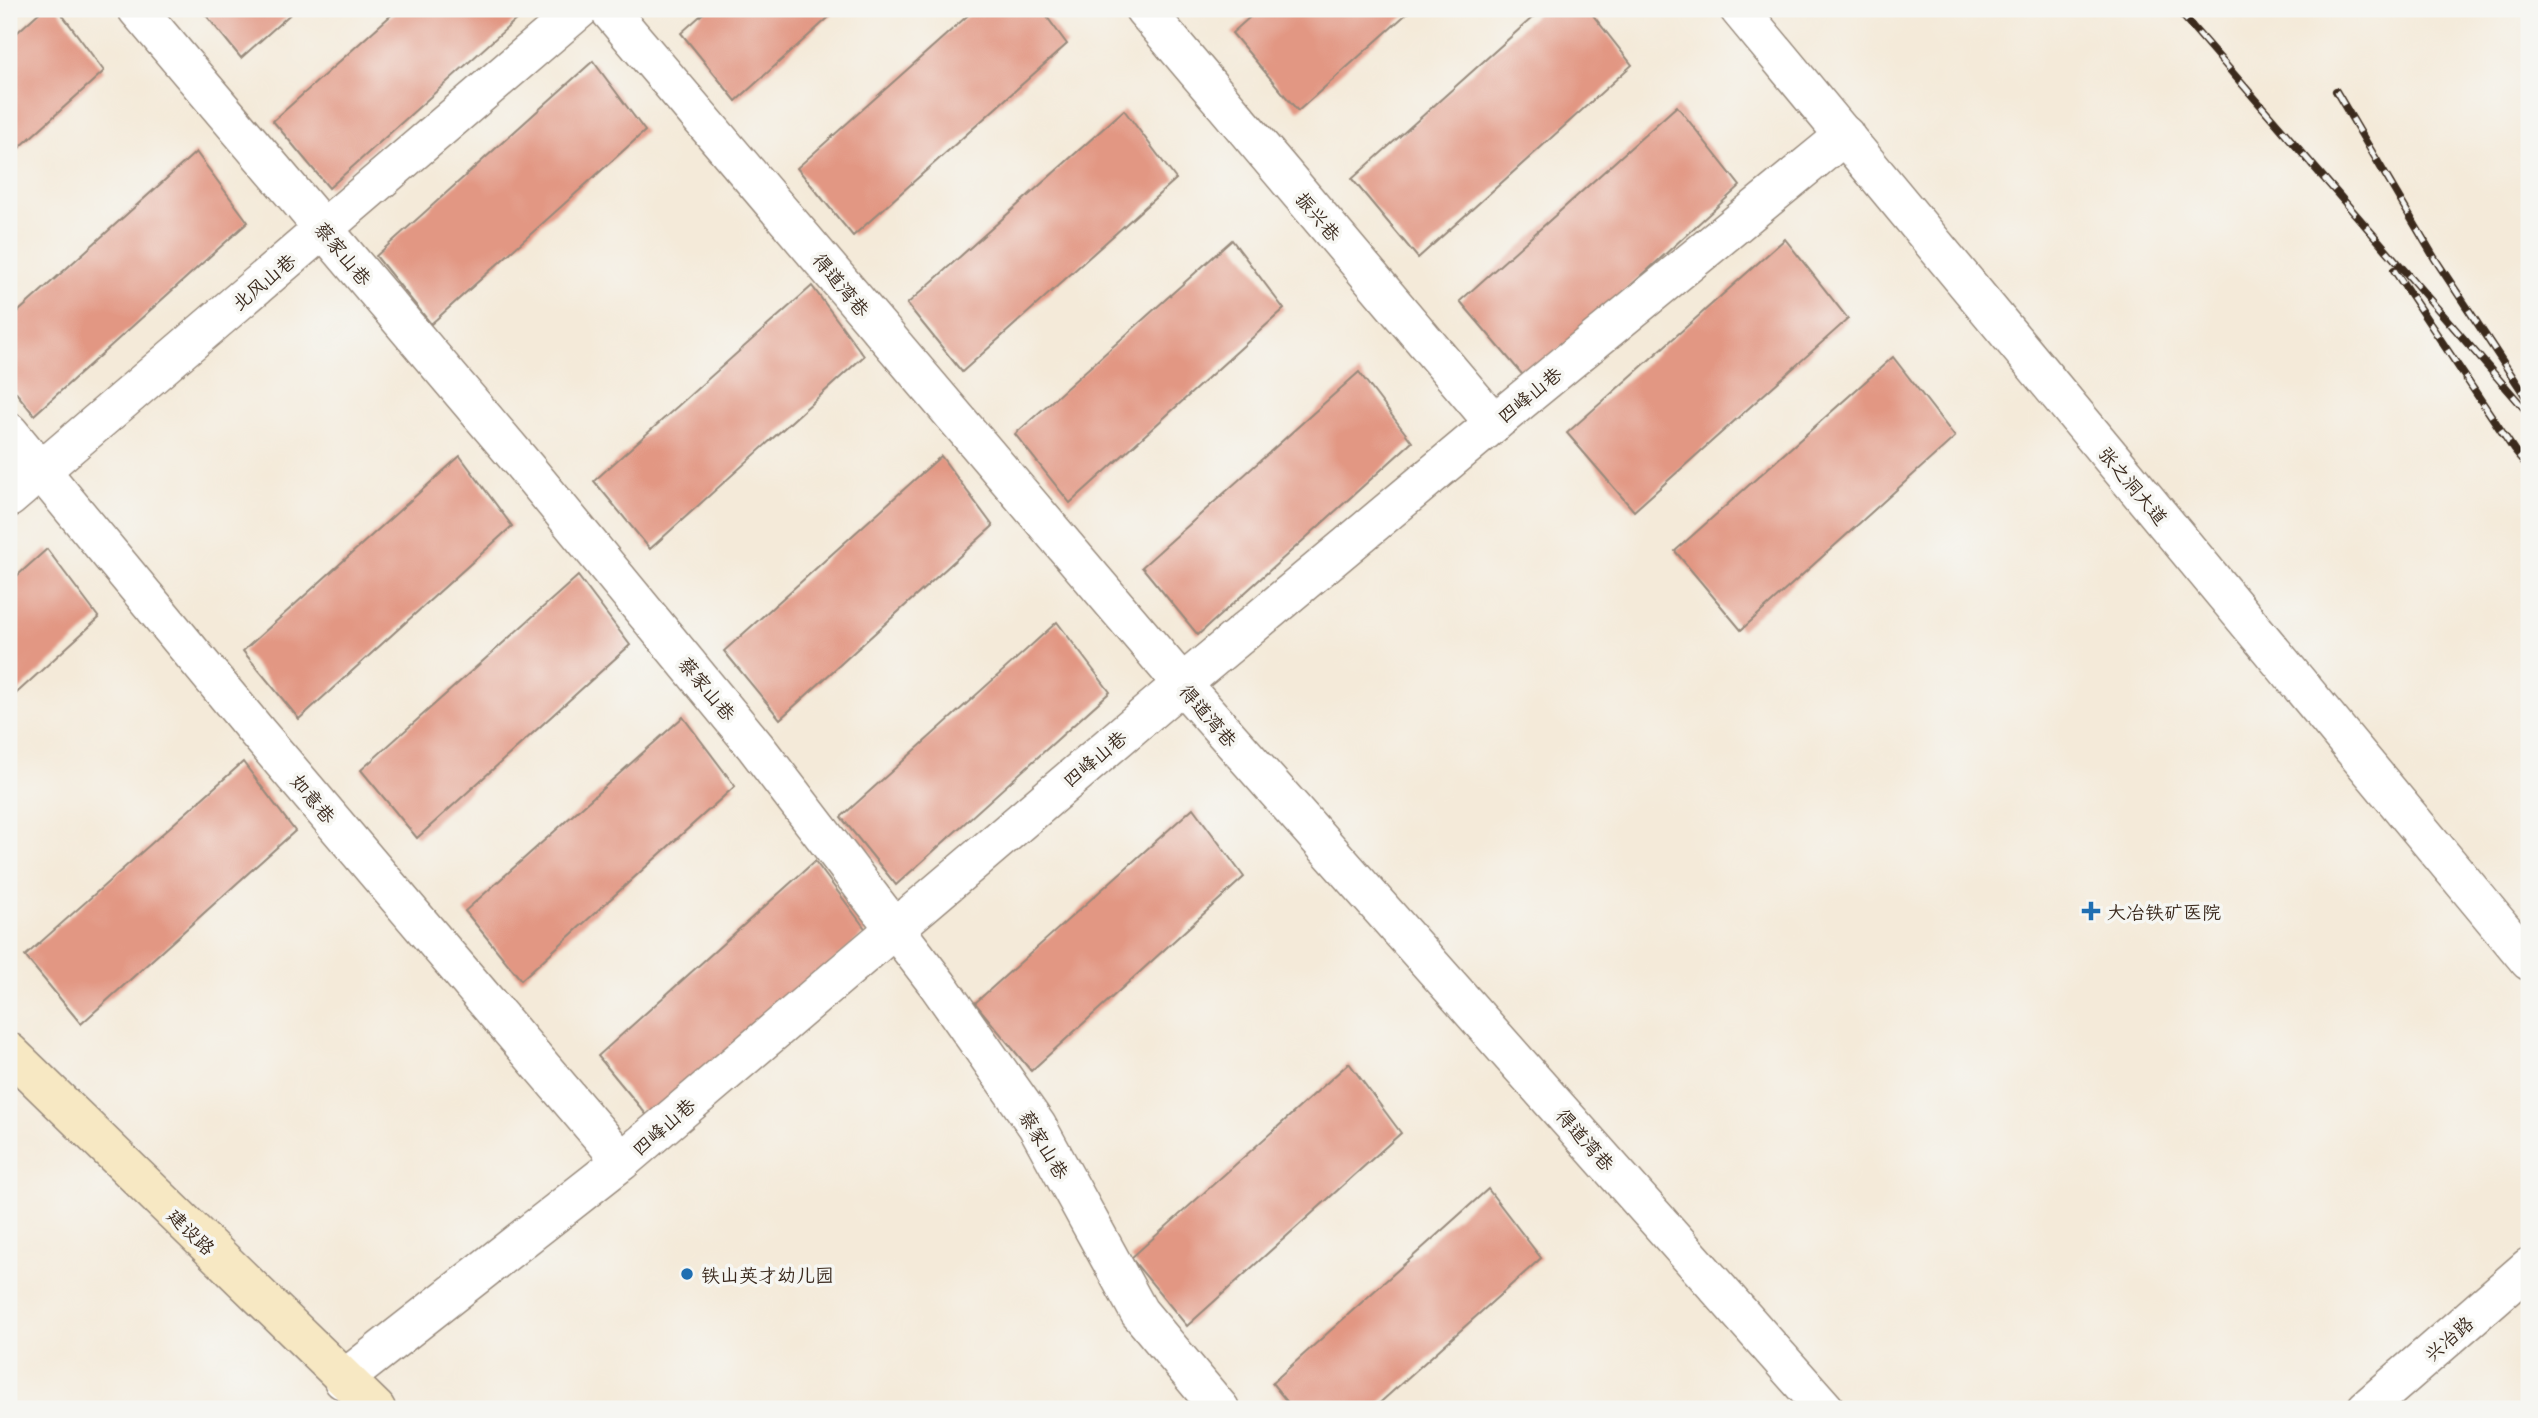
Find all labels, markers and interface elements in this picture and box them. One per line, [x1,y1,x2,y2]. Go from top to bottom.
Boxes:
street label: 振兴巷 [1290,185,1348,247]
street label: 蔡家山巷 [309,215,379,291]
street label: 北风山巷 [225,246,301,316]
street label: 得道湾巷 [807,246,877,322]
street label: 四峰山巷 [1491,359,1567,429]
street label: 张之洞大道 [2093,440,2175,530]
street label: 蔡家山巷 [673,650,743,726]
street label: 得道湾巷 [1173,677,1245,753]
street label: 四峰山巷 [1056,723,1132,793]
street label: 如意巷 [285,767,343,829]
place label: 大冶铁矿医院 [2107,897,2221,925]
marker: 大冶铁矿医院 [2081,901,2101,921]
street label: 四峰山巷 [625,1090,701,1162]
street label: 得道湾巷 [1550,1101,1622,1177]
street label: 蔡家山巷 [1013,1104,1077,1184]
street label: 建设路 [162,1201,222,1261]
place label: 铁山英才幼儿园 [701,1260,834,1288]
marker: 铁山英才幼儿园 [679,1266,695,1282]
street label: 兴冶路 [2417,1309,2479,1367]

